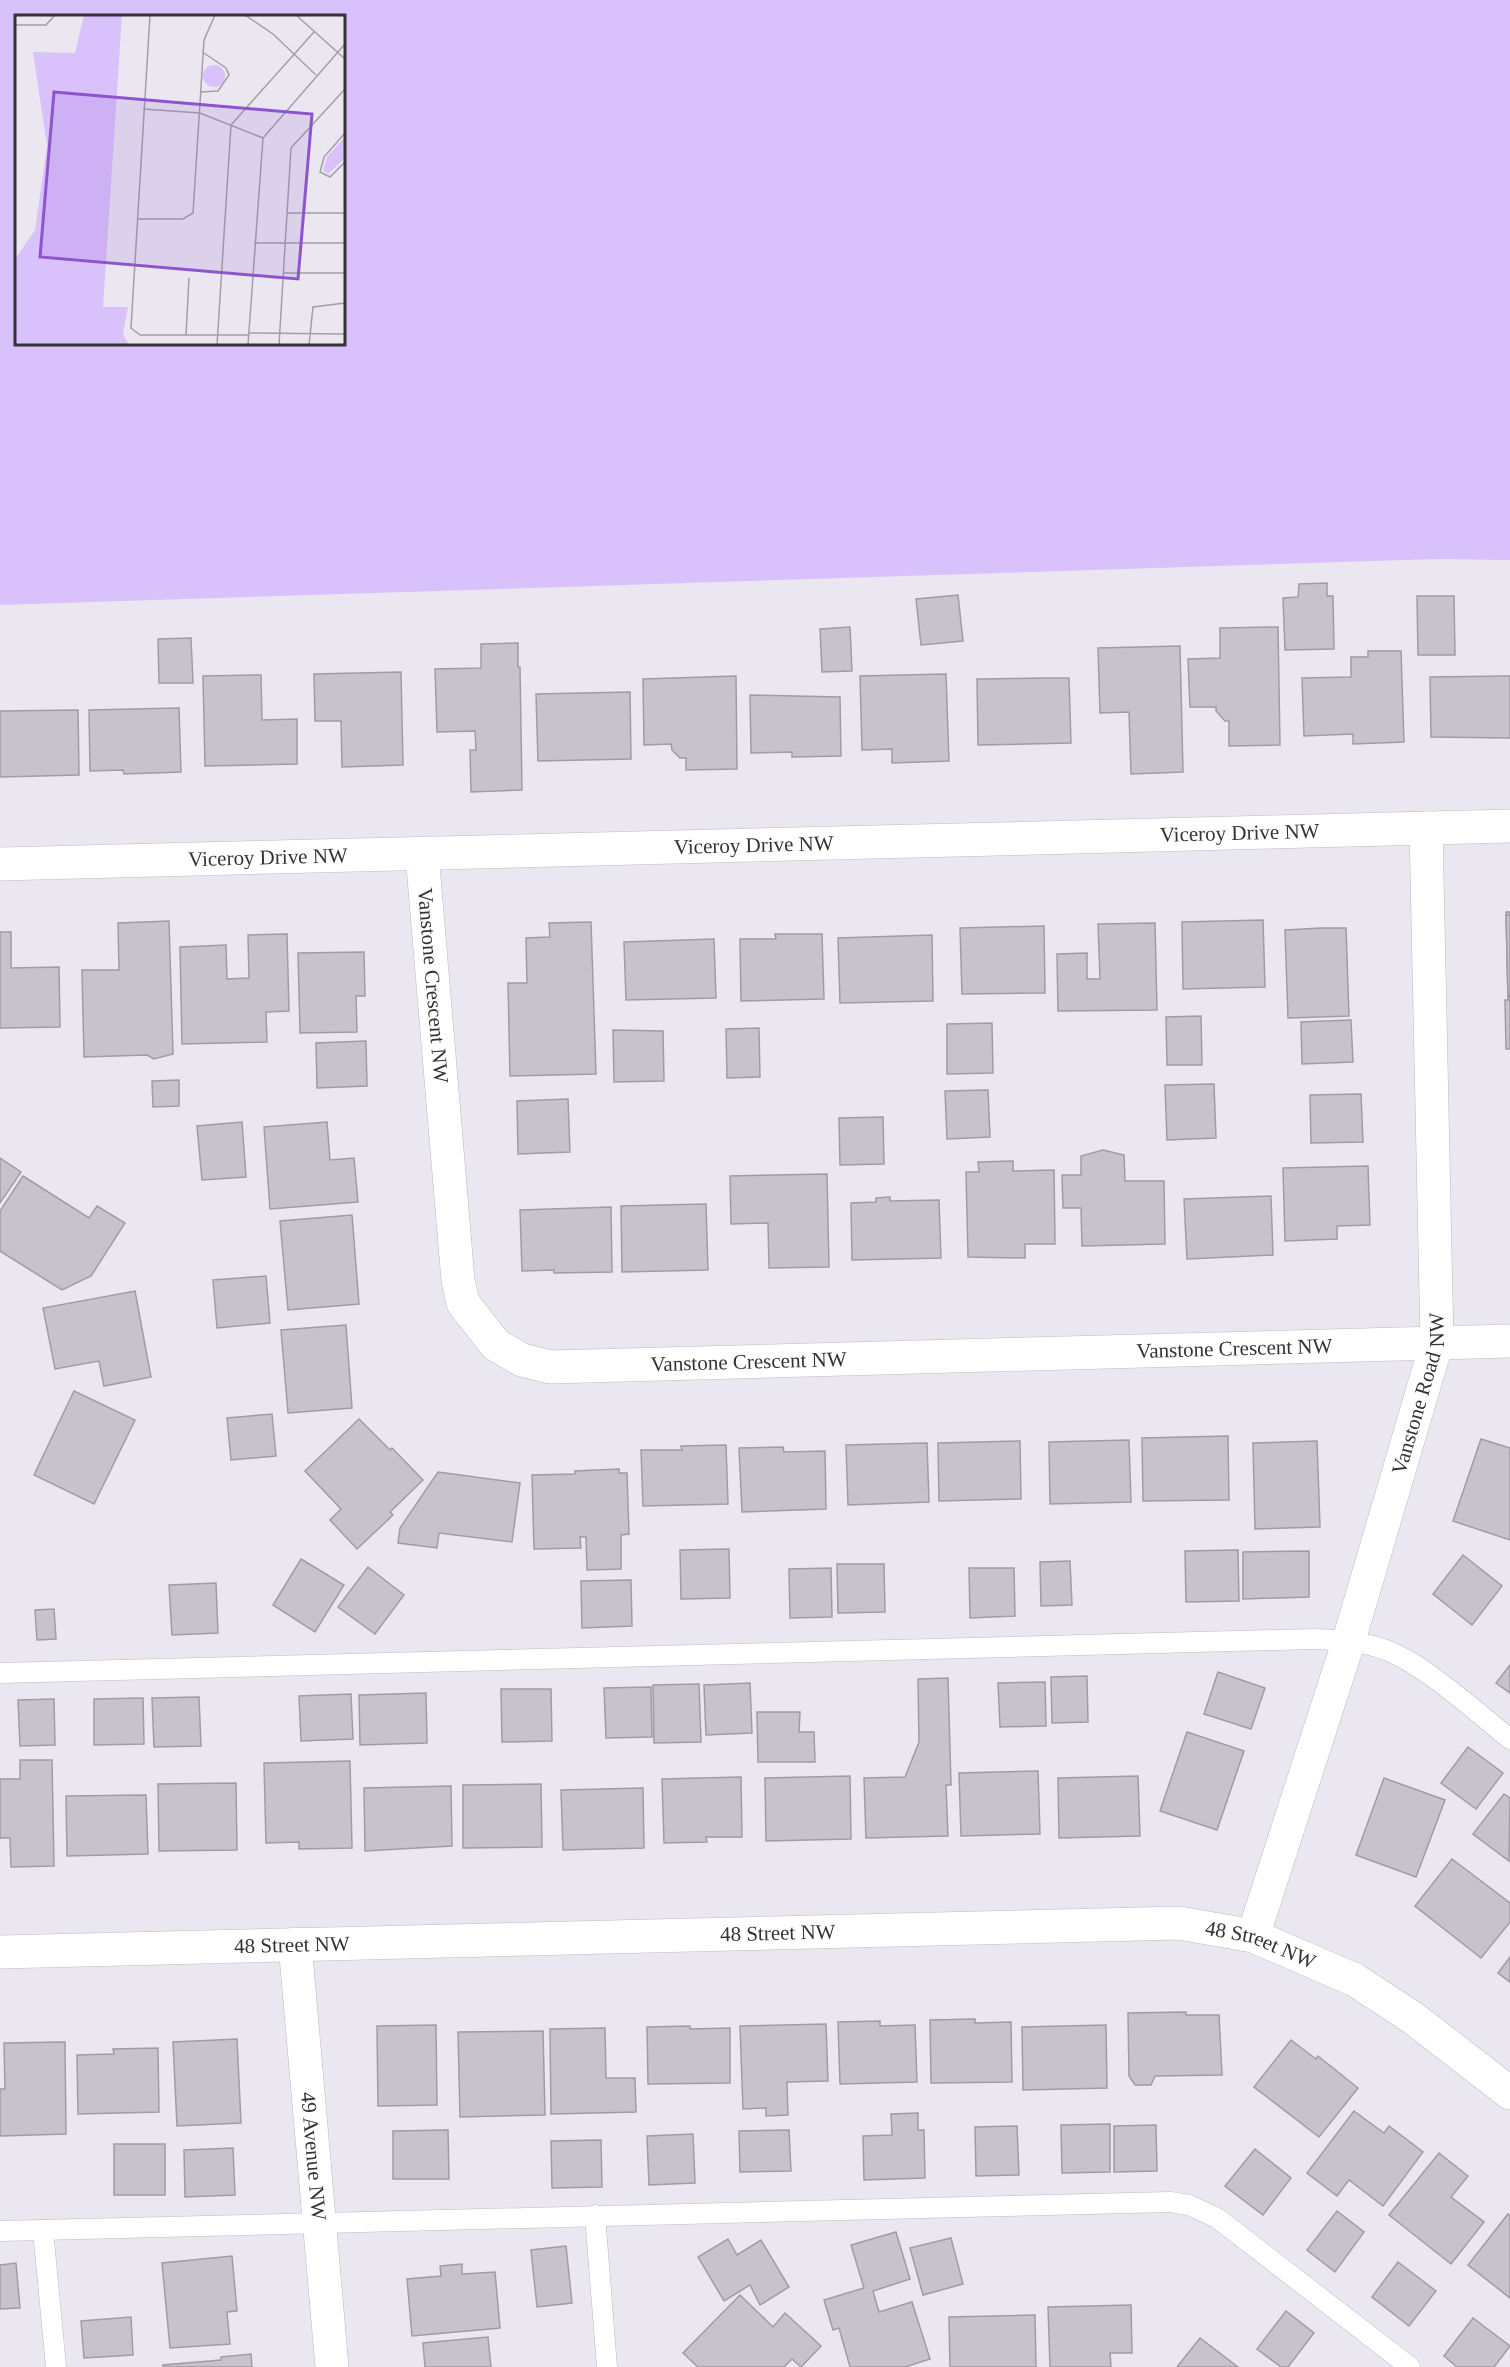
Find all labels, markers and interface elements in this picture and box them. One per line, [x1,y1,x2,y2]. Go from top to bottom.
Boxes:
inset map [15,15,345,345]
street label: Viceroy Drive NW [1159,819,1320,847]
street label: Viceroy Drive NW [674,831,834,859]
street label: Viceroy Drive NW [188,843,348,871]
street label: Vanstone Crescent NW [413,887,453,1084]
street label: Vanstone Road NW [1387,1312,1449,1477]
street label: Vanstone Crescent NW [1136,1334,1333,1363]
street label: Vanstone Crescent NW [650,1347,847,1376]
street label: 48 Street NW [1203,1916,1320,1974]
street label: 48 Street NW [720,1919,836,1946]
street label: 48 Street NW [234,1931,350,1958]
street label: 49 Avenue NW [296,2091,331,2222]

